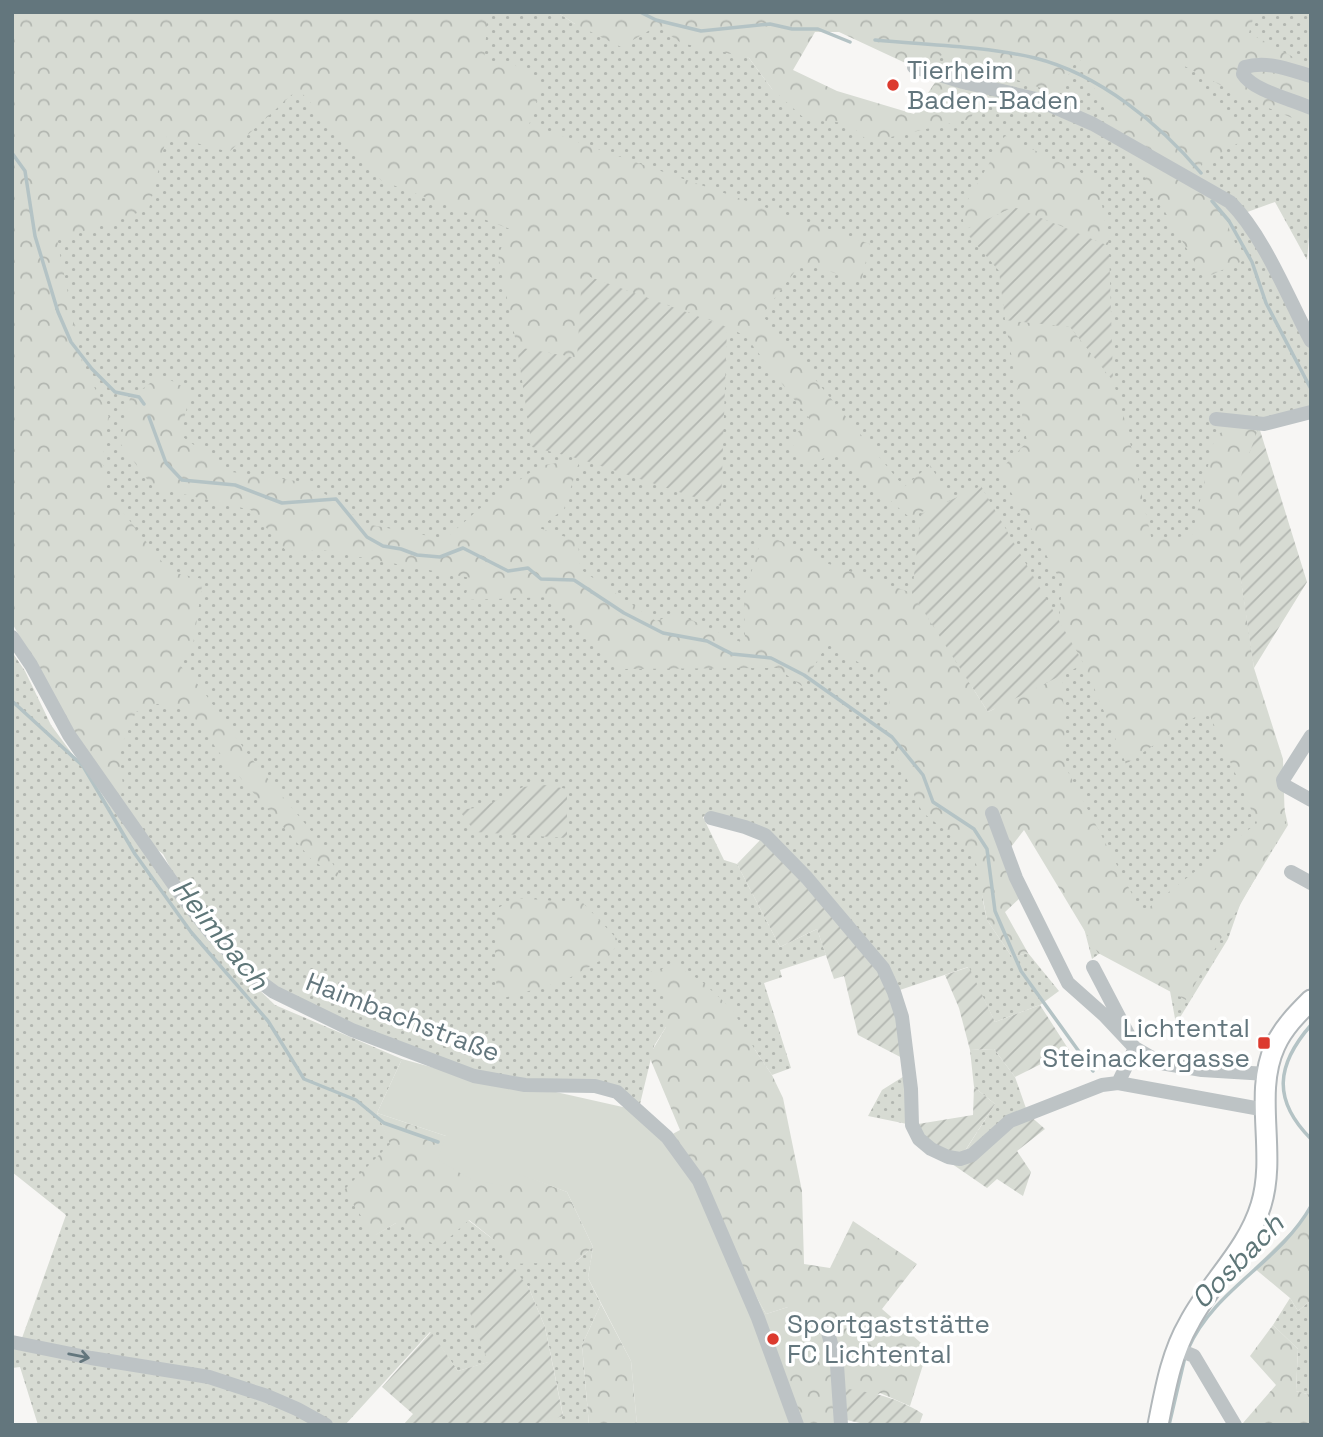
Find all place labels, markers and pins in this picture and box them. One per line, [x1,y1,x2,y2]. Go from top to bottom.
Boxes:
place label: Tierheim Baden-Baden [907,53,1079,117]
marker: Tierheim Baden-Baden [885,77,901,93]
place label: Lichtental Steinackergasse [1042,1011,1250,1075]
marker: Lichtental Steinackergasse [1256,1035,1272,1051]
place label: Sportgaststätte FC Lichtental [787,1307,990,1371]
marker: Sportgaststätte FC Lichtental [765,1331,781,1347]

